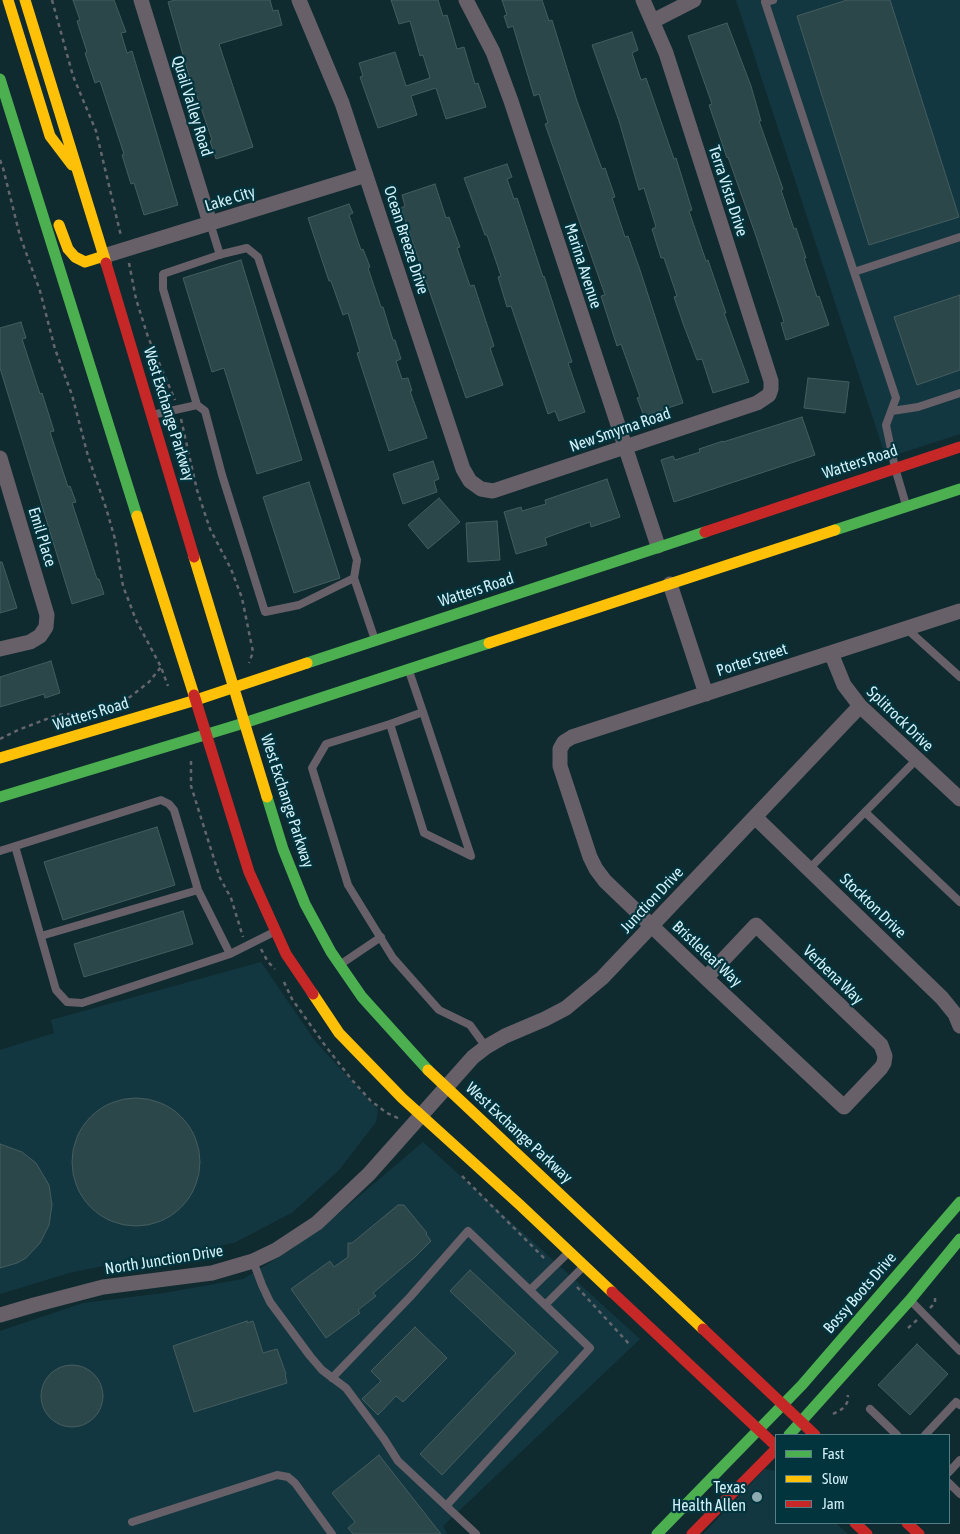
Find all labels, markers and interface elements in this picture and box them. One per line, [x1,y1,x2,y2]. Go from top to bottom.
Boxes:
street label: Quail Valley Road [168,53,216,159]
street label: Terra Vista Drive [704,143,752,239]
street label: Lake City [202,182,258,216]
street label: Ocean Breeze Drive [379,183,433,297]
street label: Marina Avenue [560,221,606,311]
street label: West Exchange Parkway [140,345,198,483]
street label: New Smyrna Road [567,404,673,456]
street label: Watters Road [820,441,900,483]
street label: Emil Place [24,505,60,569]
street label: Watters Road [436,569,516,611]
street label: Porter Street [714,640,790,680]
street label: Splitrock Drive [863,682,937,756]
street label: Watters Road [51,693,131,735]
street label: West Exchange Parkway [256,732,318,870]
street label: Junction Drive [617,863,687,937]
street label: Stockton Drive [836,870,910,942]
street label: Bristleleaf Way [668,917,746,991]
street label: Verbena Way [799,941,867,1009]
street label: West Exchange Parkway [462,1079,576,1187]
street label: North Junction Drive [104,1241,224,1279]
street label: Bossy Boots Drive [820,1248,900,1338]
legend [775,1434,950,1524]
text: Fast [822,1445,844,1462]
text: Slow [822,1470,848,1487]
place label: Texas Health Allen [672,1478,746,1516]
marker: Texas Health Allen [750,1490,764,1504]
text: Jam [822,1495,845,1512]

